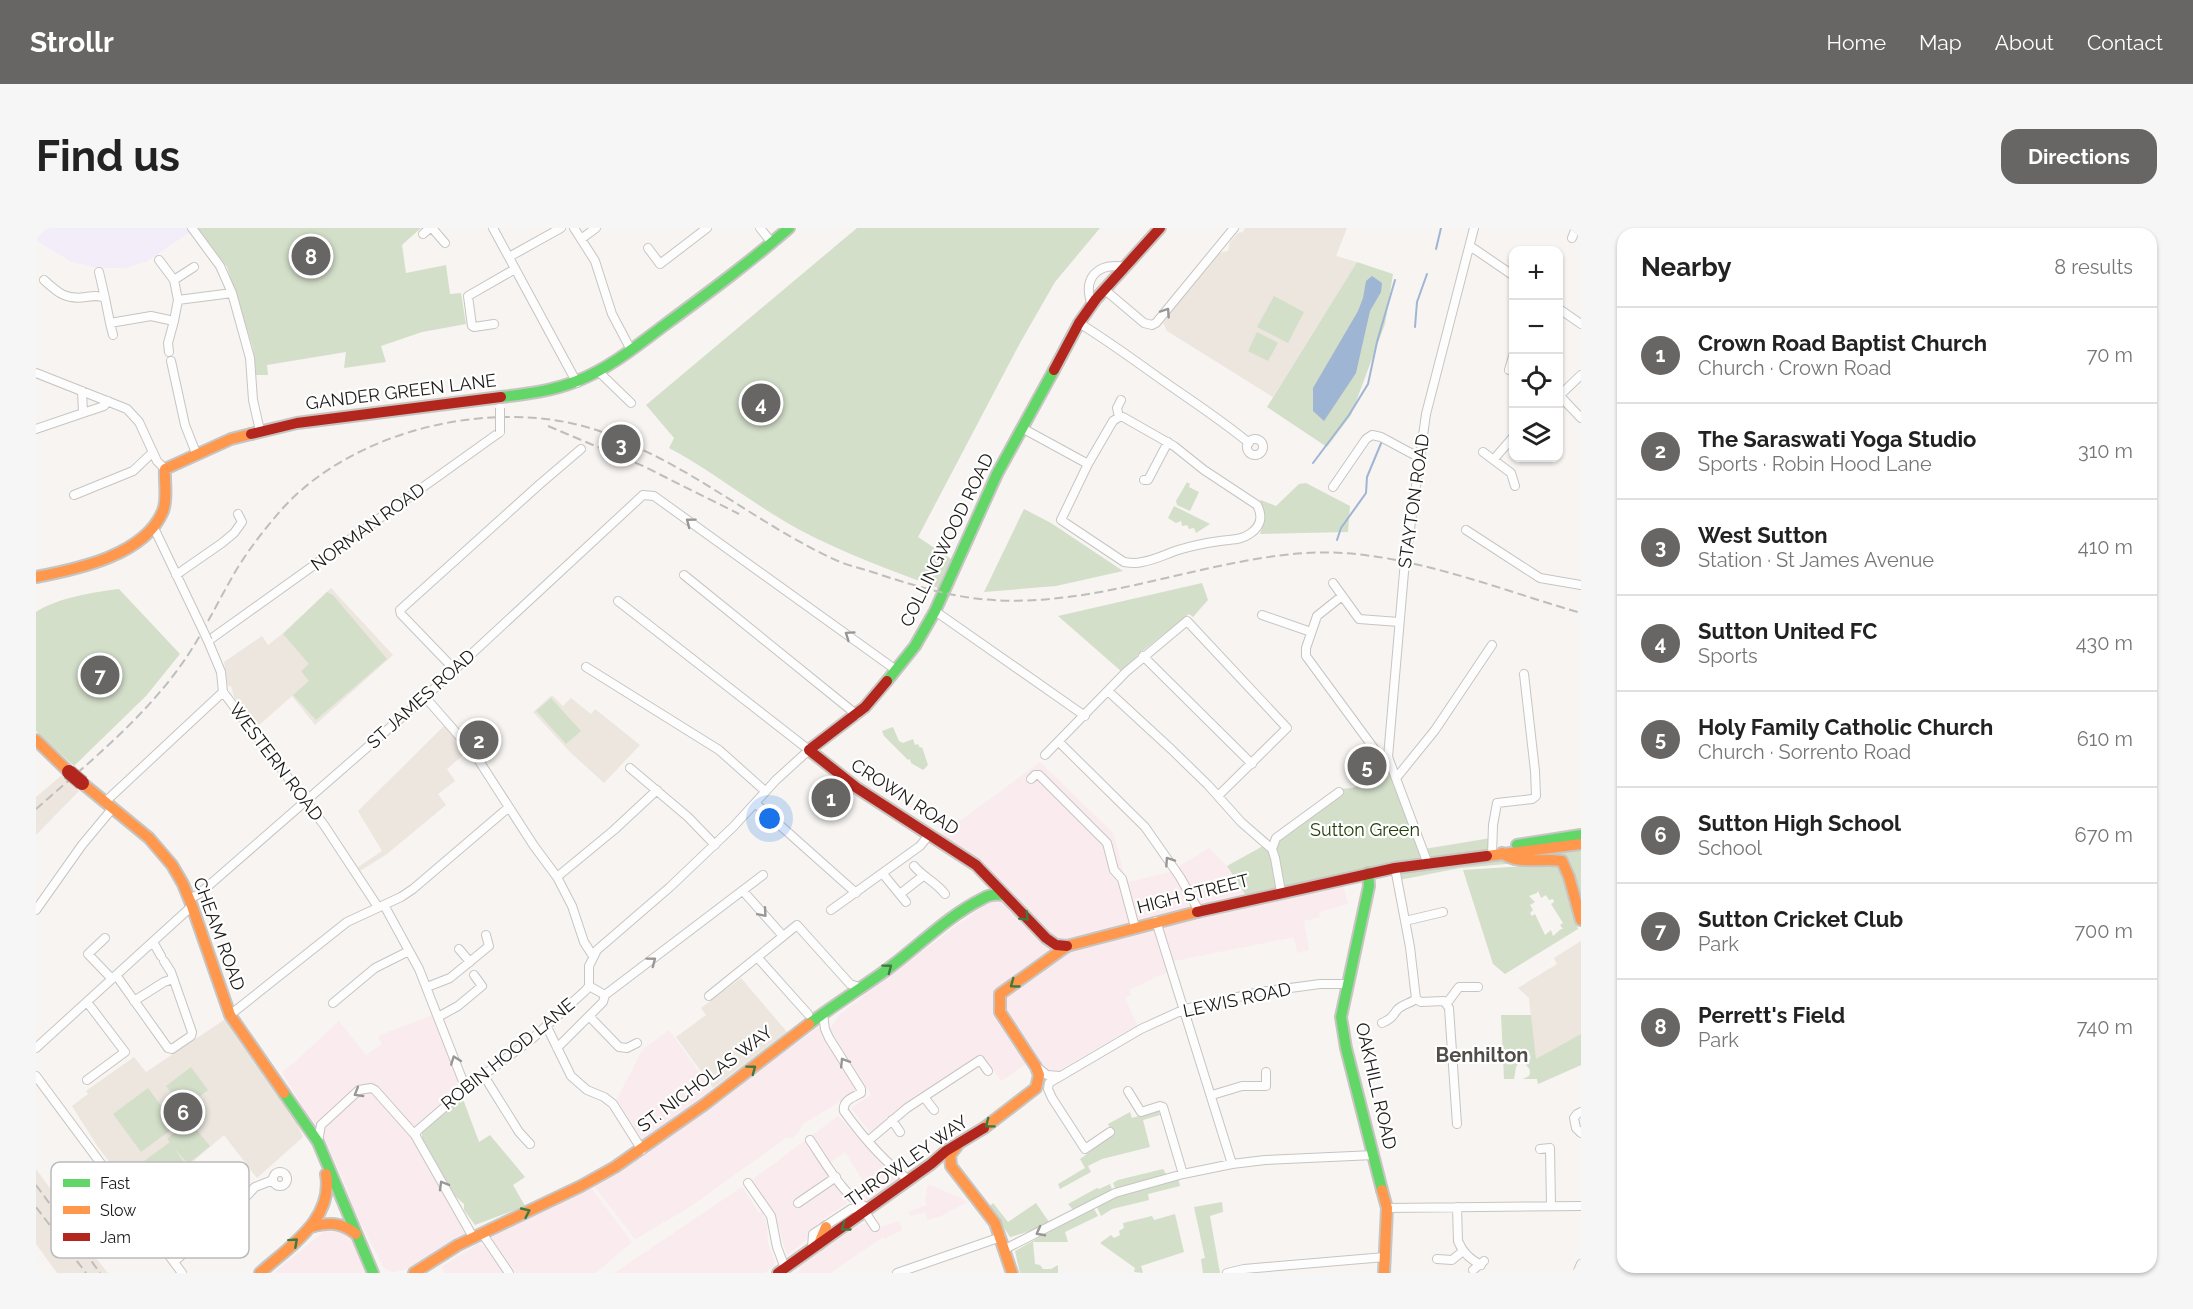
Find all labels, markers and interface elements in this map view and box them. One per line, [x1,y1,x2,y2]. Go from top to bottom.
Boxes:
text: Strollr [30,26,114,59]
text: Home [1827,30,1886,55]
text: Map [1919,30,1962,55]
text: About [1995,30,2054,55]
text: Contact [2087,30,2163,55]
button: Directions [2001,129,2157,184]
text: Find us [36,132,180,181]
pin: 8 [292,234,330,279]
map controls [1509,246,1563,462]
button: + [1509,246,1563,300]
text: Nearby [1641,252,1731,282]
text: 8 results [2054,255,2133,279]
button: − [1509,300,1563,354]
one-way arrow [1159,307,1170,318]
text: Crown Road Baptist Church [1698,330,1987,356]
text: 1 [1656,343,1665,367]
text: 70 m [2087,343,2133,367]
button: locate [1509,354,1563,408]
text: Church · Crown Road [1698,356,1892,380]
street label: GANDER GREEN LANE [305,369,497,414]
pin: 4 [742,380,780,426]
button: layers [1509,408,1563,462]
pin: 3 [602,422,640,466]
text: The Saraswati Yoga Studio [1698,426,1976,452]
street label: STAYTON ROAD [1394,432,1433,569]
text: 2 [1655,439,1666,463]
text: 310 m [2078,439,2133,463]
street label: COLLINGWOOD ROAD [895,450,998,630]
text: Sports · Robin Hood Lane [1698,452,1932,476]
street label: NORMAN ROAD [307,478,429,575]
one-way arrow [686,519,697,530]
text: West Sutton [1698,522,1828,548]
text: 3 [1655,535,1666,559]
text: 410 m [2078,535,2133,559]
text: Station · St James Avenue [1698,548,1934,572]
text: Sutton United FC [1698,618,1877,644]
text: 4 [1655,631,1666,655]
text: 430 m [2076,631,2133,655]
one-way arrow [845,632,856,643]
text: Sports [1698,644,1758,668]
street label: ST JAMES ROAD [362,645,479,753]
pin: 7 [80,652,120,698]
street label: WESTERN ROAD [225,698,328,825]
text: Holy Family Catholic Church [1698,714,1993,740]
pin: 2 [460,718,498,762]
text: 5 [1655,727,1666,751]
text: 610 m [2077,727,2133,751]
text: Church · Sorrento Road [1698,740,1911,764]
pin: 5 [1348,744,1386,788]
street label: CROWN ROAD [847,754,963,839]
pin: 1 [812,776,850,820]
your location [755,804,784,833]
text: Sutton High School [1698,810,1901,836]
park label: Sutton Green [1310,819,1420,840]
text: 6 [1654,823,1667,847]
text: 670 m [2075,823,2133,847]
text: School [1698,836,1762,860]
one-way arrow [1165,857,1176,868]
street label: HIGH STREET [1135,869,1251,918]
street label: CHEAM ROAD [189,874,250,993]
one-way arrow [756,906,767,917]
text: Sutton Cricket Club [1698,906,1903,932]
one-way arrow [1017,909,1028,920]
text: 7 [1655,919,1666,943]
text: 700 m [2074,919,2133,943]
text: Park [1698,932,1739,956]
one-way arrow [646,957,657,968]
one-way arrow [882,965,893,976]
one-way arrow [1009,976,1020,987]
street label: LEWIS ROAD [1181,978,1293,1021]
street label: ROBIN HOOD LANE [437,993,579,1114]
text: Perrett's Field [1698,1002,1845,1028]
text: 8 [1654,1015,1667,1039]
text: 740 m [2077,1015,2133,1039]
street label: OAKHILL ROAD [1352,1020,1401,1151]
street label: ST. NICHOLAS WAY [633,1021,777,1136]
text: Park [1698,1028,1739,1052]
district label: Benhilton [1436,1043,1528,1067]
one-way arrow [450,1055,462,1066]
one-way arrow [840,1058,852,1068]
one-way arrow [746,1066,757,1077]
one-way arrow [354,1086,365,1097]
pin: 6 [164,1090,202,1134]
street label: THROWLEY WAY [841,1110,972,1211]
one-way arrow [985,1117,996,1128]
legend [51,1162,249,1258]
text: Fast [100,1174,131,1193]
one-way arrow [439,1180,450,1191]
text: Slow [100,1201,136,1220]
one-way arrow [520,1208,531,1220]
one-way arrow [841,1220,852,1231]
one-way arrow [1035,1225,1046,1236]
text: Jam [100,1228,131,1247]
one-way arrow [287,1238,298,1249]

